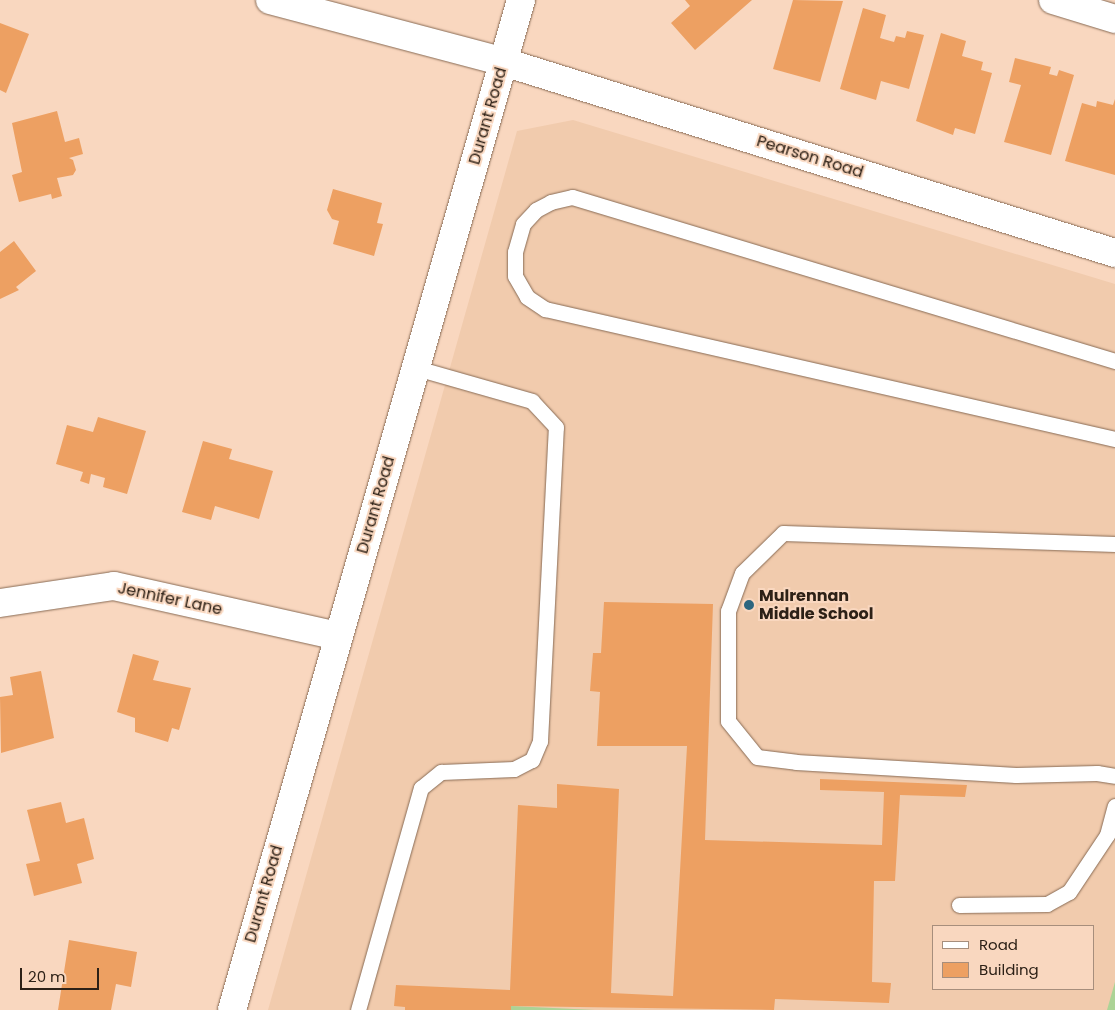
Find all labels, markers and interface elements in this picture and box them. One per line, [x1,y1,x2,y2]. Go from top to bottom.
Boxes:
street label: Durant Road [465,65,511,167]
street label: Pearson Road [754,132,866,182]
street label: Durant Road [353,454,399,556]
street label: Jennifer Lane [116,579,224,619]
place label: Mulrennan Middle School [759,586,874,624]
marker: Mulrennan Middle School [743,599,755,611]
street label: Durant Road [241,843,287,945]
legend [932,925,1095,990]
text: Road [979,934,1018,955]
scale bar [22,958,101,990]
text: Building [979,959,1039,980]
text: 20 m [28,966,66,987]

